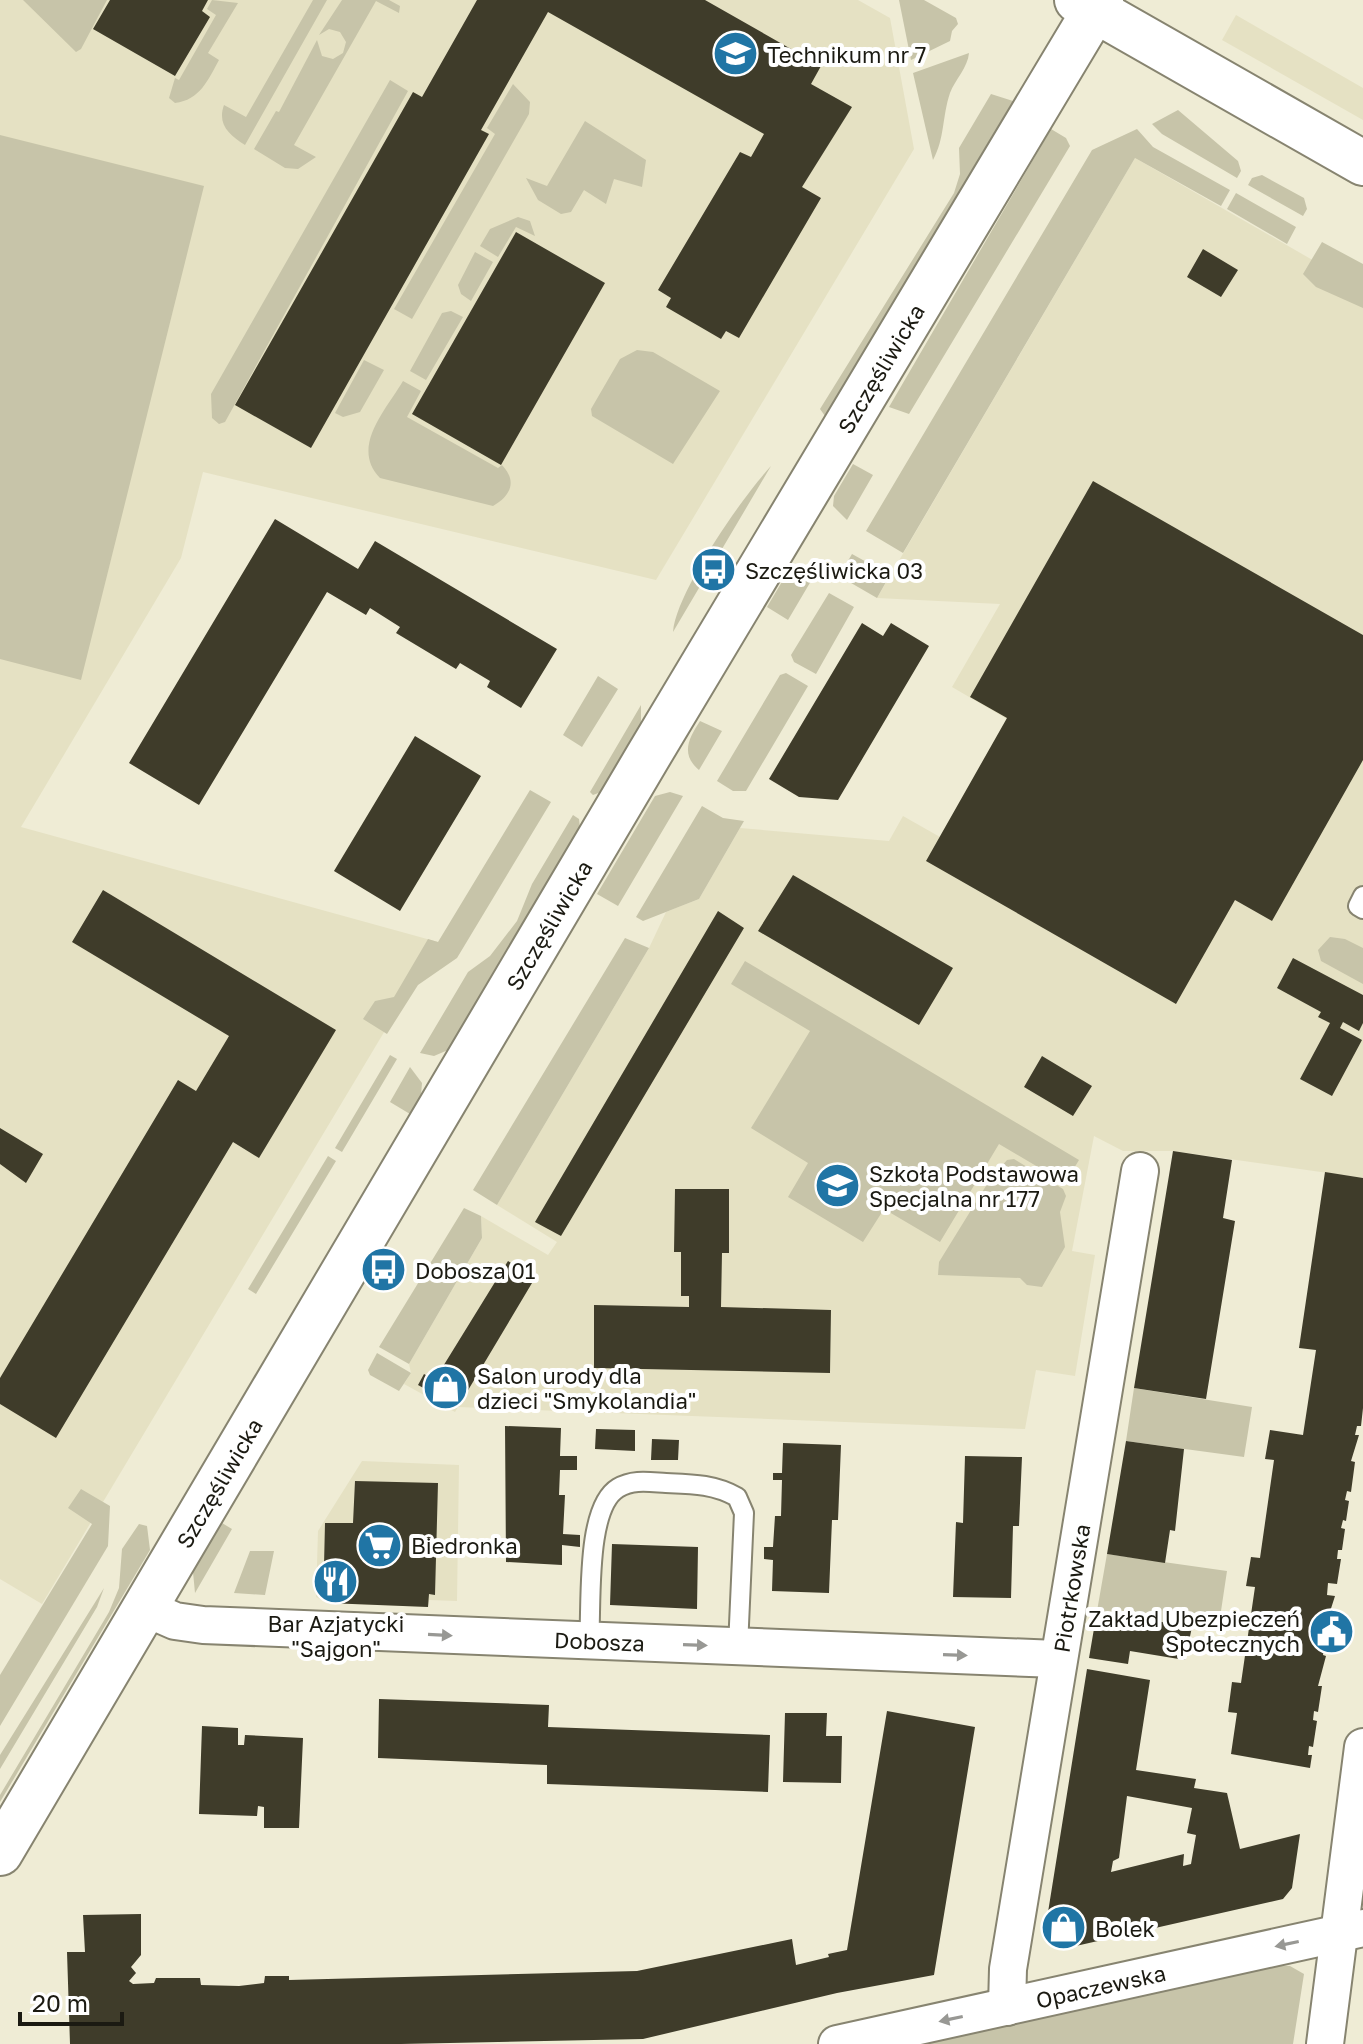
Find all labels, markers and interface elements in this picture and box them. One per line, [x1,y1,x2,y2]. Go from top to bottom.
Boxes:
school or university icon: Technikum nr 7 [712,30,760,78]
place label: Technikum nr 7 [767,41,926,68]
street label: Szczęśliwicka [831,299,929,438]
bus stop icon: Szczęśliwicka 03 [690,546,738,594]
place label: Szczęśliwicka 03 [745,557,923,584]
street label: Szczęśliwicka [500,855,597,995]
place label: Szkoła Podstawowa Specjalna nr 177 [869,1160,1079,1212]
school or university icon: Szkoła Podstawowa Specjalna nr 177 [814,1162,862,1210]
bus stop icon: Dobosza 01 [360,1246,408,1294]
place label: Dobosza 01 [415,1257,536,1284]
place label: Salon urody dla dzieci "Smykolandia" [477,1362,696,1414]
shop icon: Salon urody dla dzieci "Smykolandia" [422,1364,470,1412]
street label: Szczęśliwicka [170,1413,268,1553]
supermarket icon: Biedronka [356,1521,404,1569]
street label: Piotrkowska [1047,1522,1095,1655]
place label: Biedronka [411,1532,518,1559]
restaurant icon: Bar Azjatycki "Sajgon" [312,1558,360,1606]
place label: Zakład Ubezpieczeń Społecznych [1088,1605,1300,1657]
public building icon: Zakład Ubezpieczeń Społecznych [1307,1607,1355,1655]
place label: Bar Azjatycki "Sajgon" [268,1610,404,1662]
street label: Dobosza [554,1625,645,1656]
one-way arrow [428,1628,453,1641]
one-way arrow [683,1639,708,1652]
one-way arrow [943,1649,968,1662]
shop icon: Bolek [1040,1904,1088,1952]
place label: Bolek [1095,1915,1155,1942]
one-way arrow [1274,1938,1299,1951]
street label: Opaczewska [1033,1958,1168,2013]
scale bar [20,1976,122,2026]
text: 20 m [32,1988,88,2017]
one-way arrow [938,2013,963,2026]

